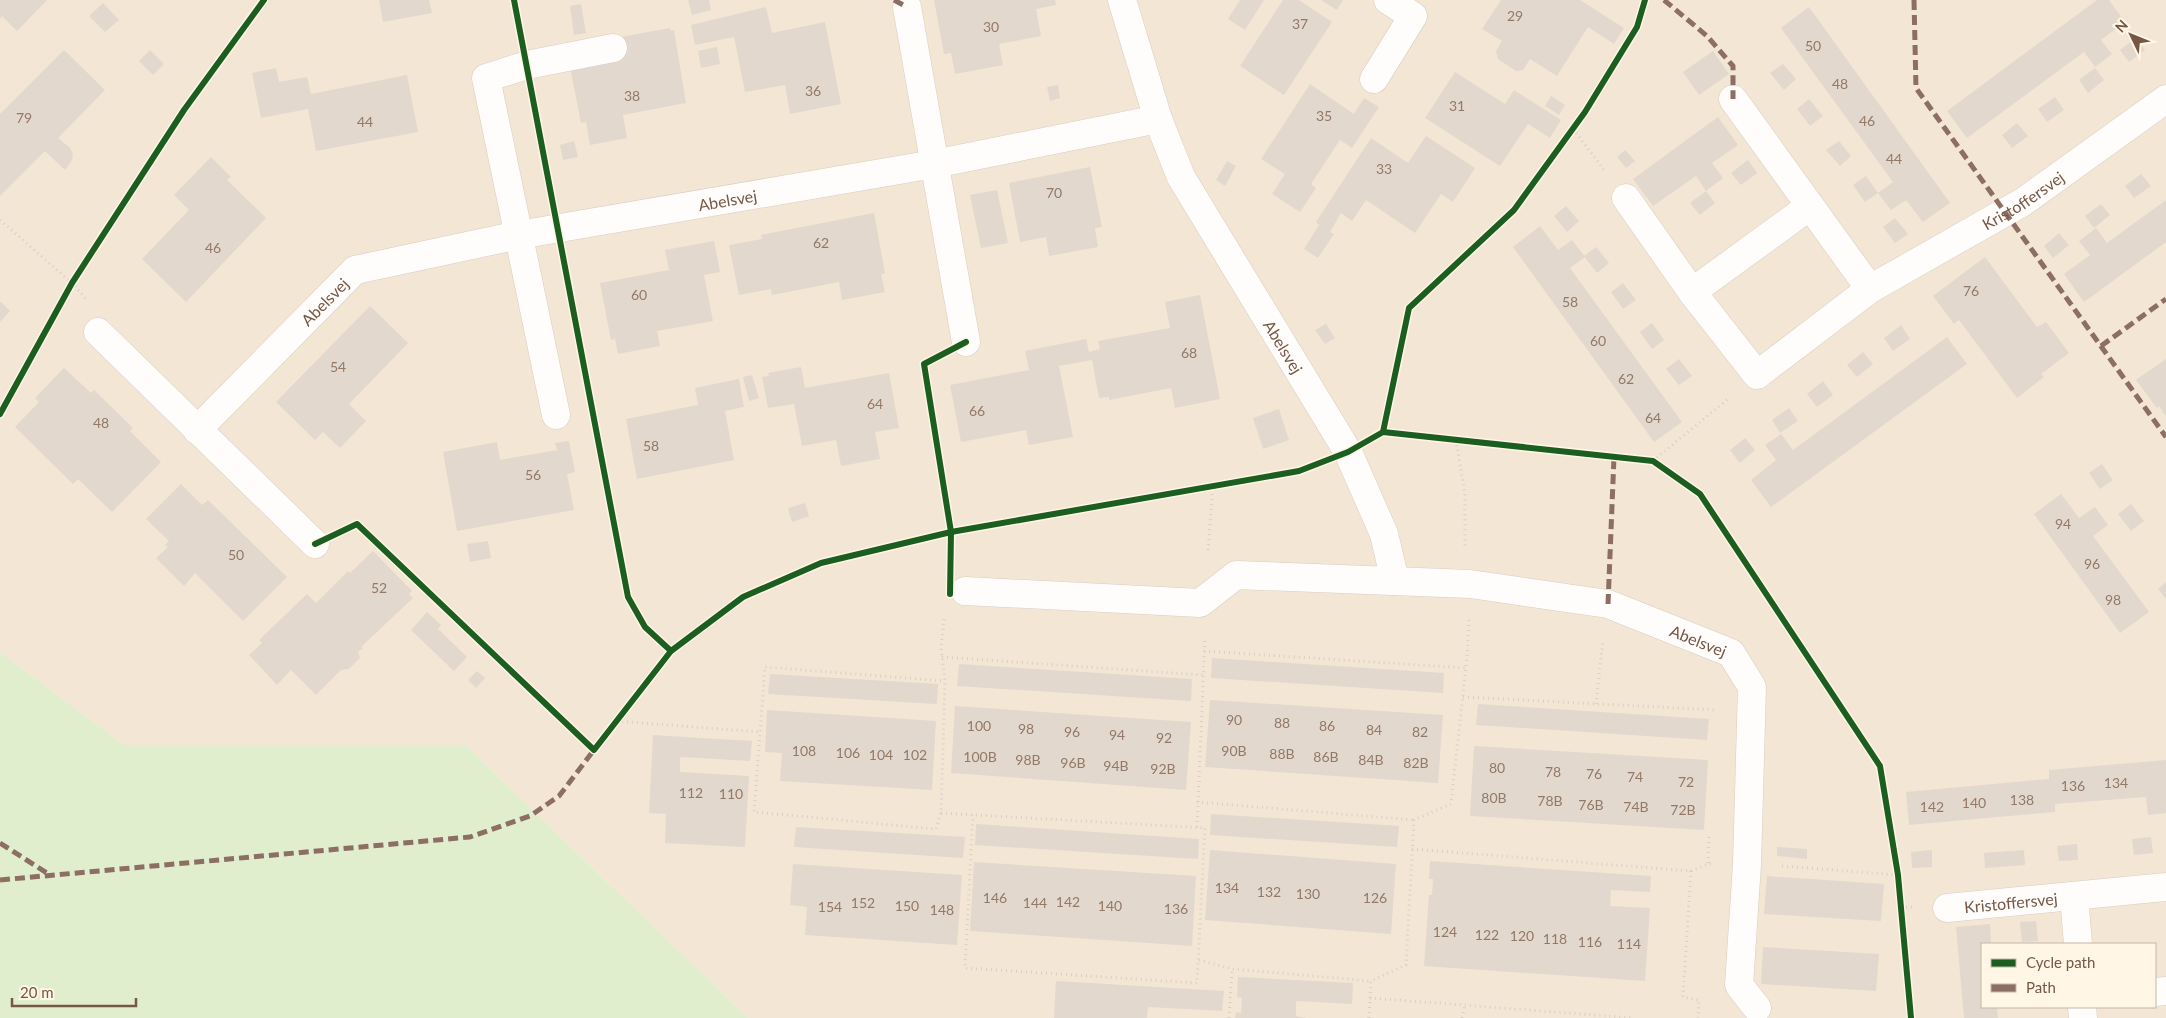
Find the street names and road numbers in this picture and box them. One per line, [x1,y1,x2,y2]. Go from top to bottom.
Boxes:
street label: Kristoffersvej [1978,167,2067,233]
street label: Abelsvej [697,185,758,214]
street label: Abelsvej [297,273,352,329]
street label: Abelsvej [1260,316,1307,377]
street label: Abelsvej [1668,620,1730,660]
street label: Kristoffersvej [1963,888,2058,916]

